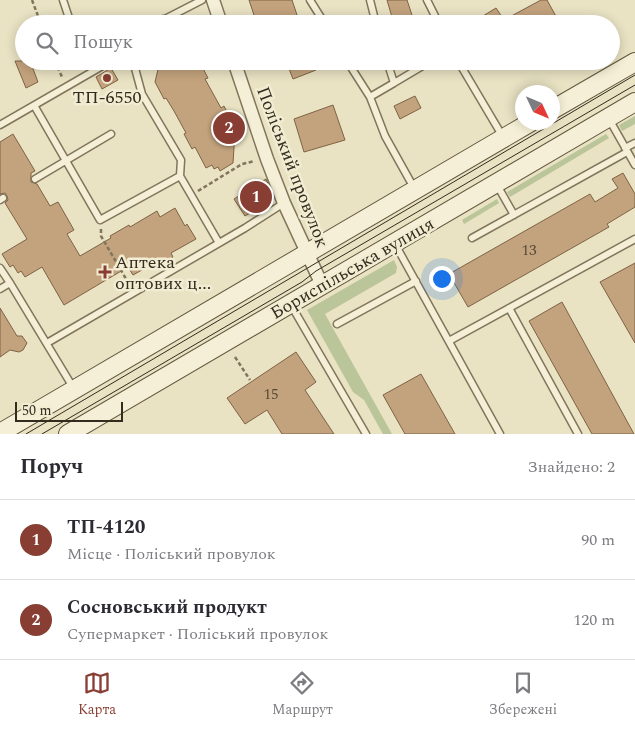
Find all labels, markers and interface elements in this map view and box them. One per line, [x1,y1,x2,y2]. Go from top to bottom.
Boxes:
search box [15,15,620,70]
text: Пошук [73,28,133,57]
icon: search [33,29,61,57]
marker: ТП-6550 [101,72,113,84]
street label: Поліський провулок [249,83,336,252]
place label: ТП-6550 [73,84,141,111]
north arrow [515,85,560,130]
pin: 2 [213,109,245,147]
pin: 1 [240,178,272,216]
street label: Бориспільська вулиця [265,210,439,326]
house number: 13 [521,239,537,262]
place label: Аптека оптових ц... [115,249,211,297]
marker: Аптека оптових ц... [99,266,111,278]
your location [429,266,455,292]
house number: 15 [263,383,279,406]
scale bar [15,399,122,422]
text: 50 m [22,400,52,421]
text: Поруч [20,451,83,483]
text: Знайдено: 2 [527,455,615,479]
text: ТП-4120 [67,513,145,542]
text: 1 [32,528,40,552]
text: 90 m [581,528,615,552]
text: Місце · Поліський провулок [67,542,276,566]
text: Сосновський продукт [67,593,267,622]
text: 2 [32,608,40,632]
text: 120 m [573,608,615,632]
text: Супермаркет · Поліський провулок [67,622,329,646]
tab: Карта [78,669,116,720]
tab: Маршрут [272,669,333,720]
tab: Збережені [489,669,557,720]

